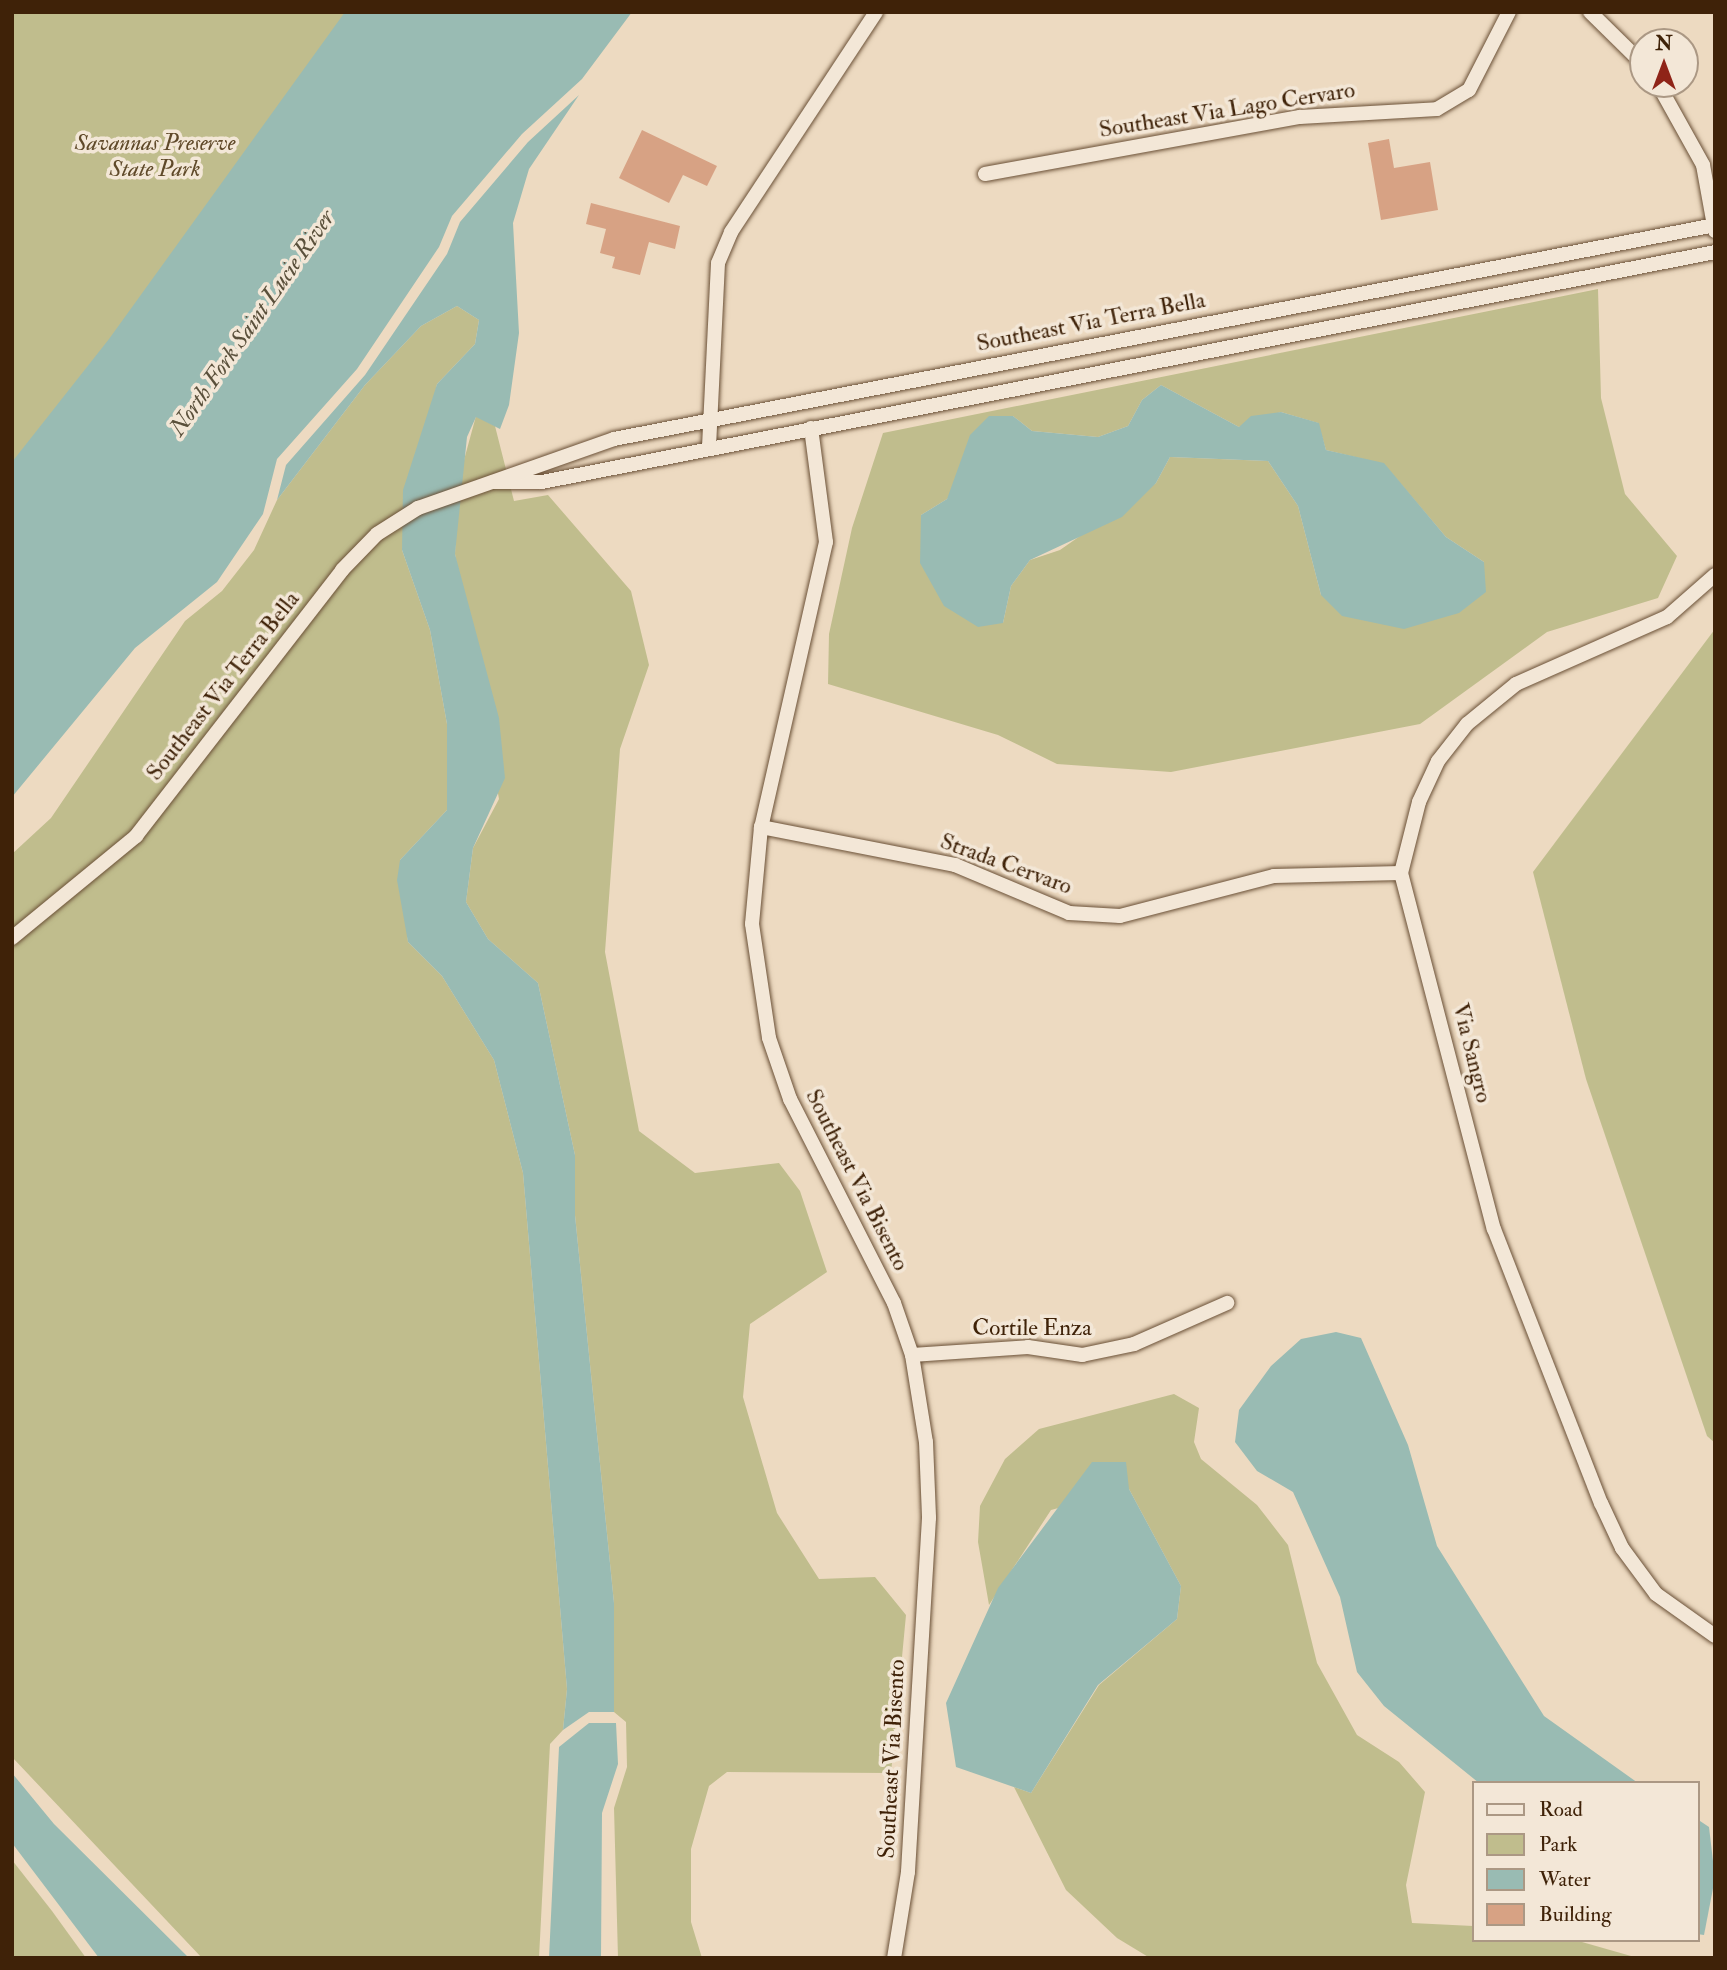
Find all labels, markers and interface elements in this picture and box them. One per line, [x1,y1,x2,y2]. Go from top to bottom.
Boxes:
north arrow [1629,28,1699,98]
text: N [1655,32,1673,56]
street label: Southeast Via Lago Cervaro [1097,76,1357,144]
park label: Savannas Preserve State Park [75,129,235,183]
water label: North Fork Saint Lucie River [163,205,341,441]
street label: Southeast Via Terra Bella [974,286,1208,358]
street label: Southeast Via Terra Bella [141,586,305,786]
street label: Strada Cervaro [936,827,1076,901]
street label: Via Sangro [1446,1000,1498,1106]
street label: Southeast Via Bisento [799,1085,915,1275]
street label: Cortile Enza [972,1314,1092,1342]
street label: Southeast Via Bisento [873,1659,911,1859]
legend [1472,1781,1699,1942]
text: Road [1539,1796,1583,1823]
text: Park [1539,1831,1577,1858]
text: Water [1539,1866,1591,1893]
text: Building [1539,1901,1612,1928]

